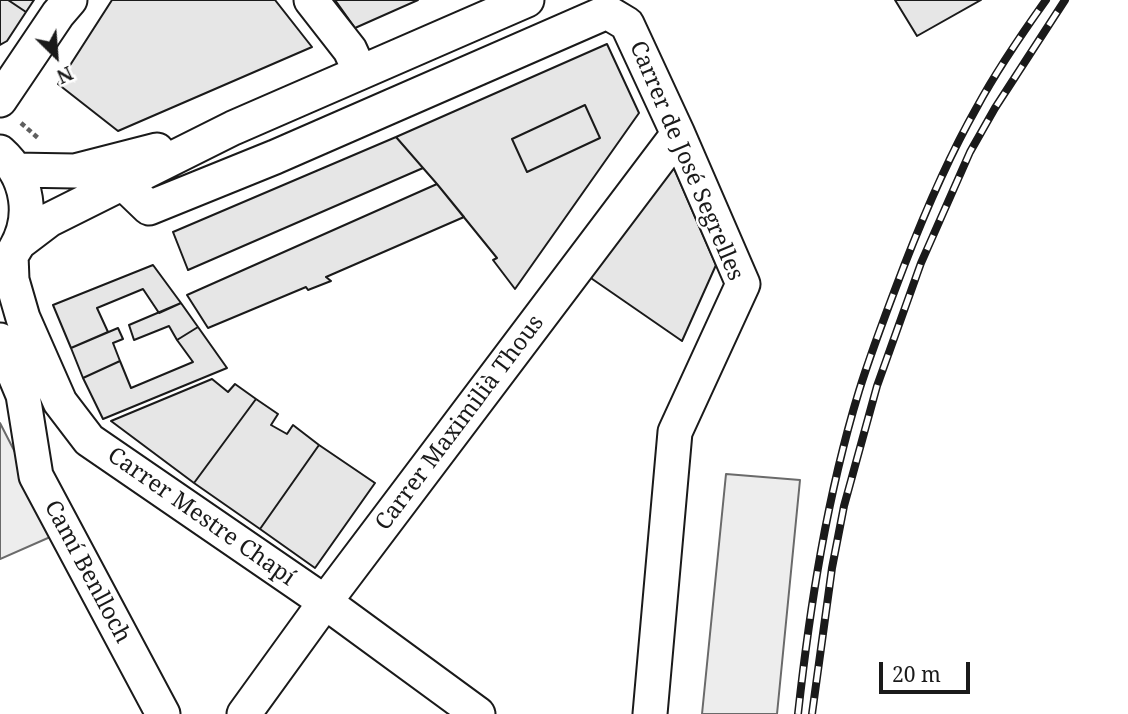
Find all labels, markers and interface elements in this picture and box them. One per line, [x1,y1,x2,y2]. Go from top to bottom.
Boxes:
north arrow [21,21,91,91]
street label: Carrer de José Segrelles [623,37,749,285]
text: N [53,60,77,90]
street label: Carrer Maximilià Thous [370,310,550,536]
street label: Carrer Mestre Chapí [102,442,300,592]
street label: Camí Benlloch [38,496,136,648]
scale bar [883,648,974,692]
text: 20 m [892,660,941,688]

